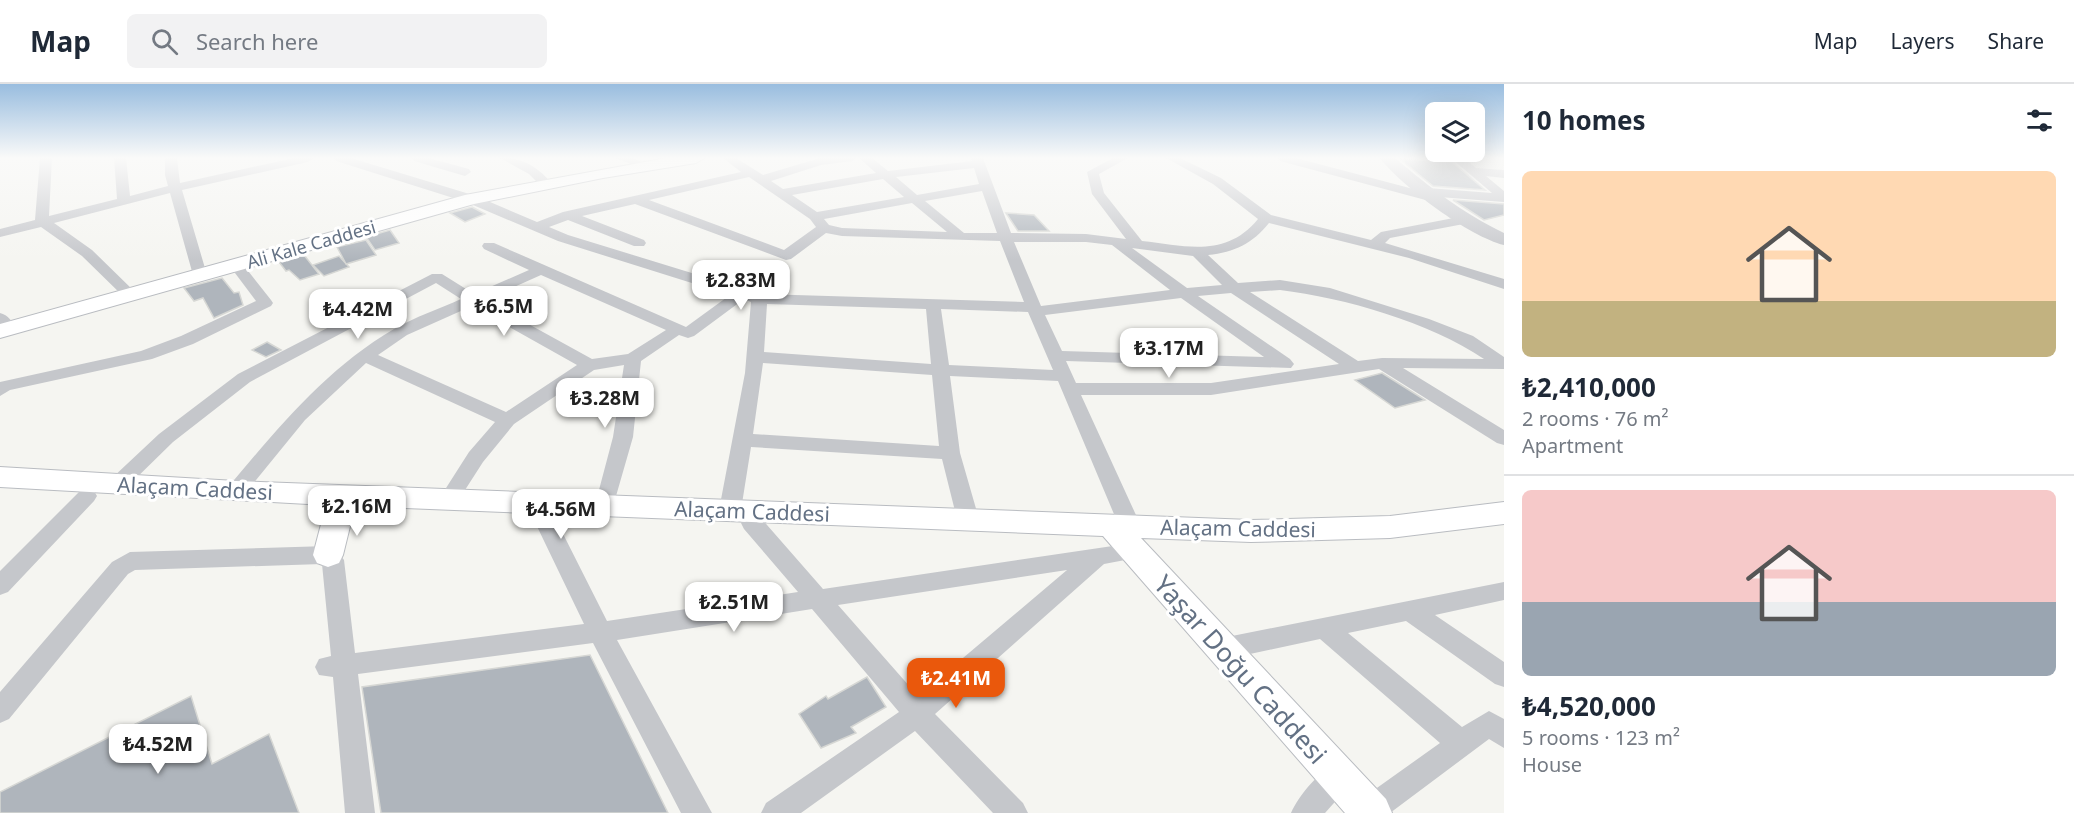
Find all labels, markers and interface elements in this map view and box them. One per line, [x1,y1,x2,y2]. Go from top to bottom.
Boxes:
search box [127,14,547,68]
text: Map [30,22,91,60]
icon: search [148,25,181,58]
text: Search here [196,26,318,56]
text: Map [1814,27,1858,55]
text: Layers [1891,27,1955,55]
text: Share [1988,27,2044,55]
map controls [1425,102,1485,162]
button: layers [1425,102,1485,162]
text: 10 homes [1522,102,1646,138]
icon: filters [2023,104,2056,137]
icon: home [1735,210,1843,318]
street label: Ali Kale Caddesi [244,214,378,274]
pin: ₺2.83M [692,260,790,311]
text: ₺2.83M [706,266,776,293]
pin: ₺6.5M [462,286,546,337]
pin: ₺4.42M [309,289,407,340]
text: ₺6.5M [475,292,533,319]
text: ₺4.42M [323,295,393,322]
pin: ₺3.17M [1120,328,1218,379]
text: ₺3.17M [1134,334,1204,361]
text: ₺2,410,000 [1522,369,1656,405]
pin: ₺3.28M [556,378,654,429]
text: ₺3.28M [570,384,640,411]
text: 2 rooms · 76 m² [1522,405,1669,432]
text: Apartment [1522,432,1623,459]
street label: Alaçam Caddesi [116,470,274,506]
pin: ₺2.16M [308,486,406,537]
pin: ₺4.56M [512,489,610,540]
text: ₺2.16M [322,492,392,519]
street label: Alaçam Caddesi [674,494,830,528]
text: ₺4.56M [526,495,596,522]
street label: Alaçam Caddesi [1160,513,1316,543]
icon: home [1735,529,1843,637]
street label: Yaşar Doğu Caddesi [1146,567,1336,771]
pin: ₺2.51M [685,582,783,633]
text: ₺2.51M [699,588,769,615]
pin: ₺2.41M [907,658,1005,709]
text: ₺2.41M [921,664,991,691]
text: ₺4,520,000 [1522,688,1656,724]
pin: ₺4.52M [109,724,207,775]
text: 5 rooms · 123 m² [1522,724,1680,751]
text: ₺4.52M [123,730,193,757]
text: House [1522,751,1582,778]

